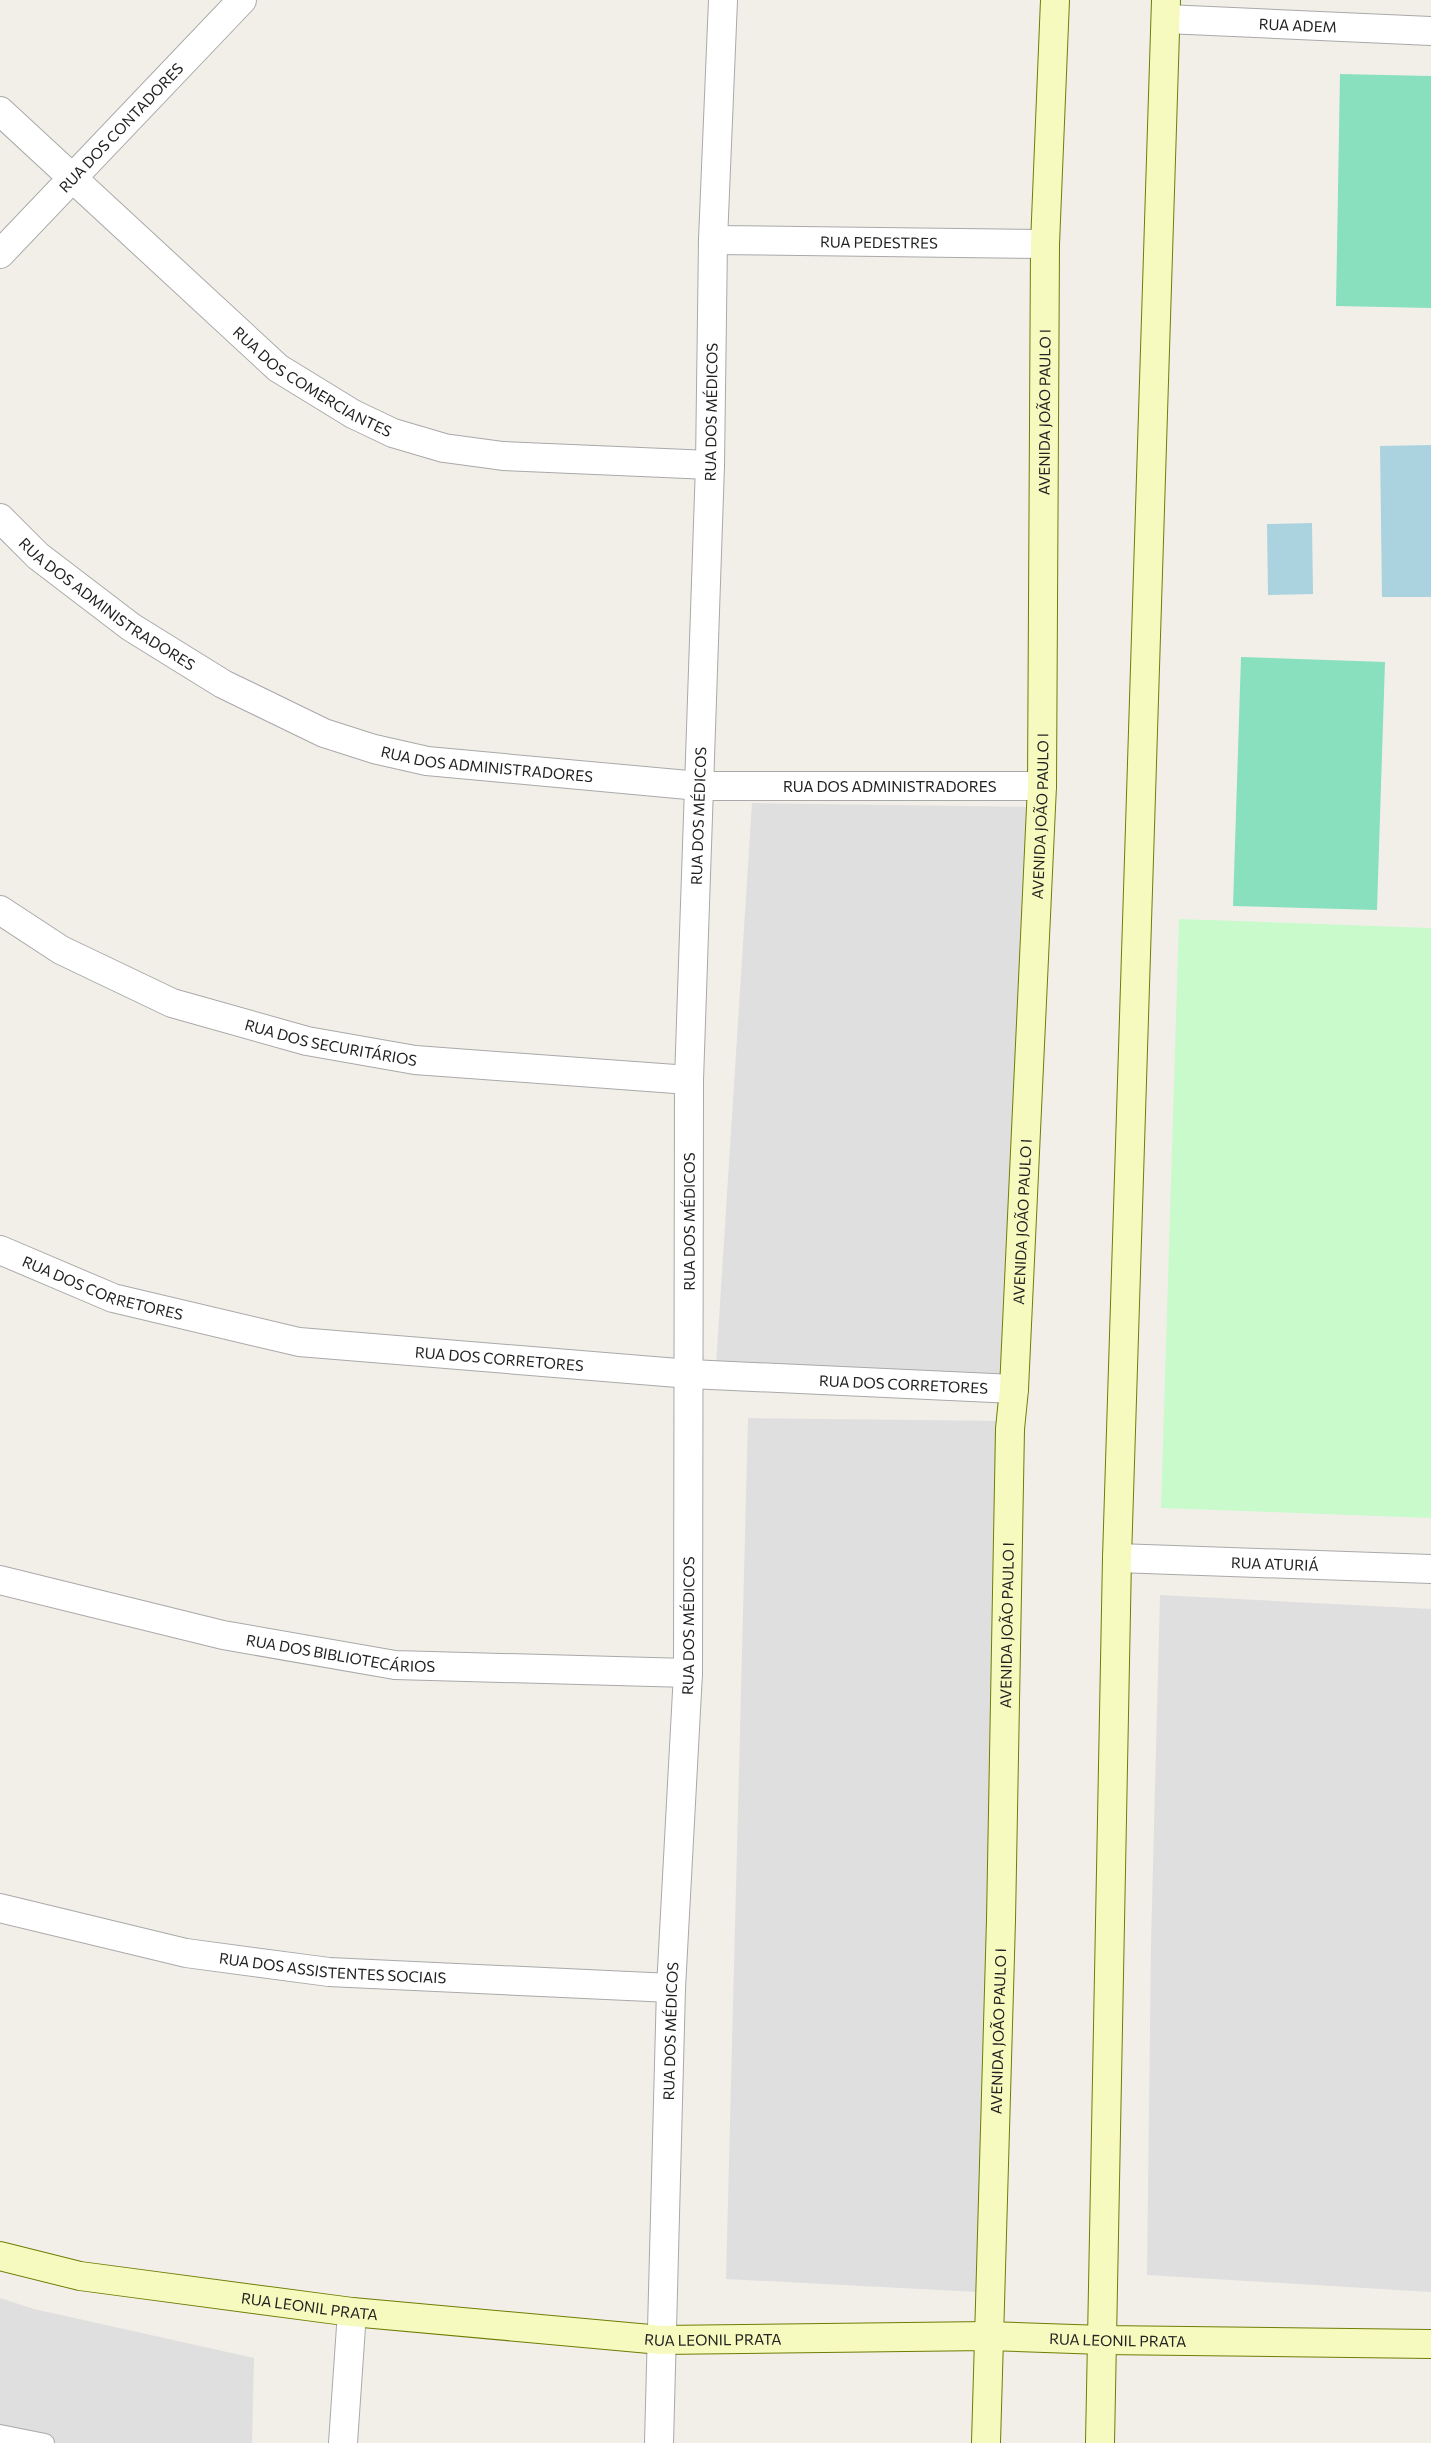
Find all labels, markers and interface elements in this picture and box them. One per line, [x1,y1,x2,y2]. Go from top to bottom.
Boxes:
street label: RUA ADEM [1258,14,1337,36]
street label: RUA DOS CONTADORES [55,59,187,196]
street label: RUA PEDESTRES [820,232,938,252]
street label: RUA DOS COMERCIANTES [230,323,395,440]
street label: AVENIDA JOÃO PAULO I [1035,329,1054,495]
street label: RUA DOS MÉDICOS [700,342,721,481]
street label: RUA DOS ADMINISTRADORES [16,534,199,674]
street label: AVENIDA JOÃO PAULO I [1028,733,1051,900]
street label: RUA DOS ADMINISTRADORES [379,742,594,785]
street label: RUA DOS MÉDICOS [687,746,709,885]
street label: RUA DOS ADMINISTRADORES [783,777,997,795]
street label: RUA DOS SECURITÁRIOS [243,1015,419,1069]
street label: AVENIDA JOÃO PAULO I [1009,1138,1035,1305]
street label: RUA DOS MÉDICOS [679,1152,698,1291]
street label: RUA DOS CORRETORES [20,1252,185,1323]
street label: RUA DOS CORRETORES [414,1343,585,1374]
street label: RUA DOS CORRETORES [819,1371,989,1397]
street label: AVENIDA JOÃO PAULO I [996,1542,1017,1709]
street label: RUA ATURIÁ [1231,1553,1319,1574]
street label: RUA DOS MÉDICOS [678,1556,697,1695]
street label: RUA DOS BIBLIOTECÁRIOS [245,1630,436,1675]
street label: RUA DOS ASSISTENTES SOCIAIS [218,1948,447,1986]
street label: AVENIDA JOÃO PAULO I [986,1948,1009,2115]
street label: RUA DOS MÉDICOS [659,1961,681,2101]
street label: RUA LEONIL PRATA [240,2288,379,2323]
street label: RUA LEONIL PRATA [1049,2329,1187,2350]
street label: RUA LEONIL PRATA [643,2330,782,2349]

